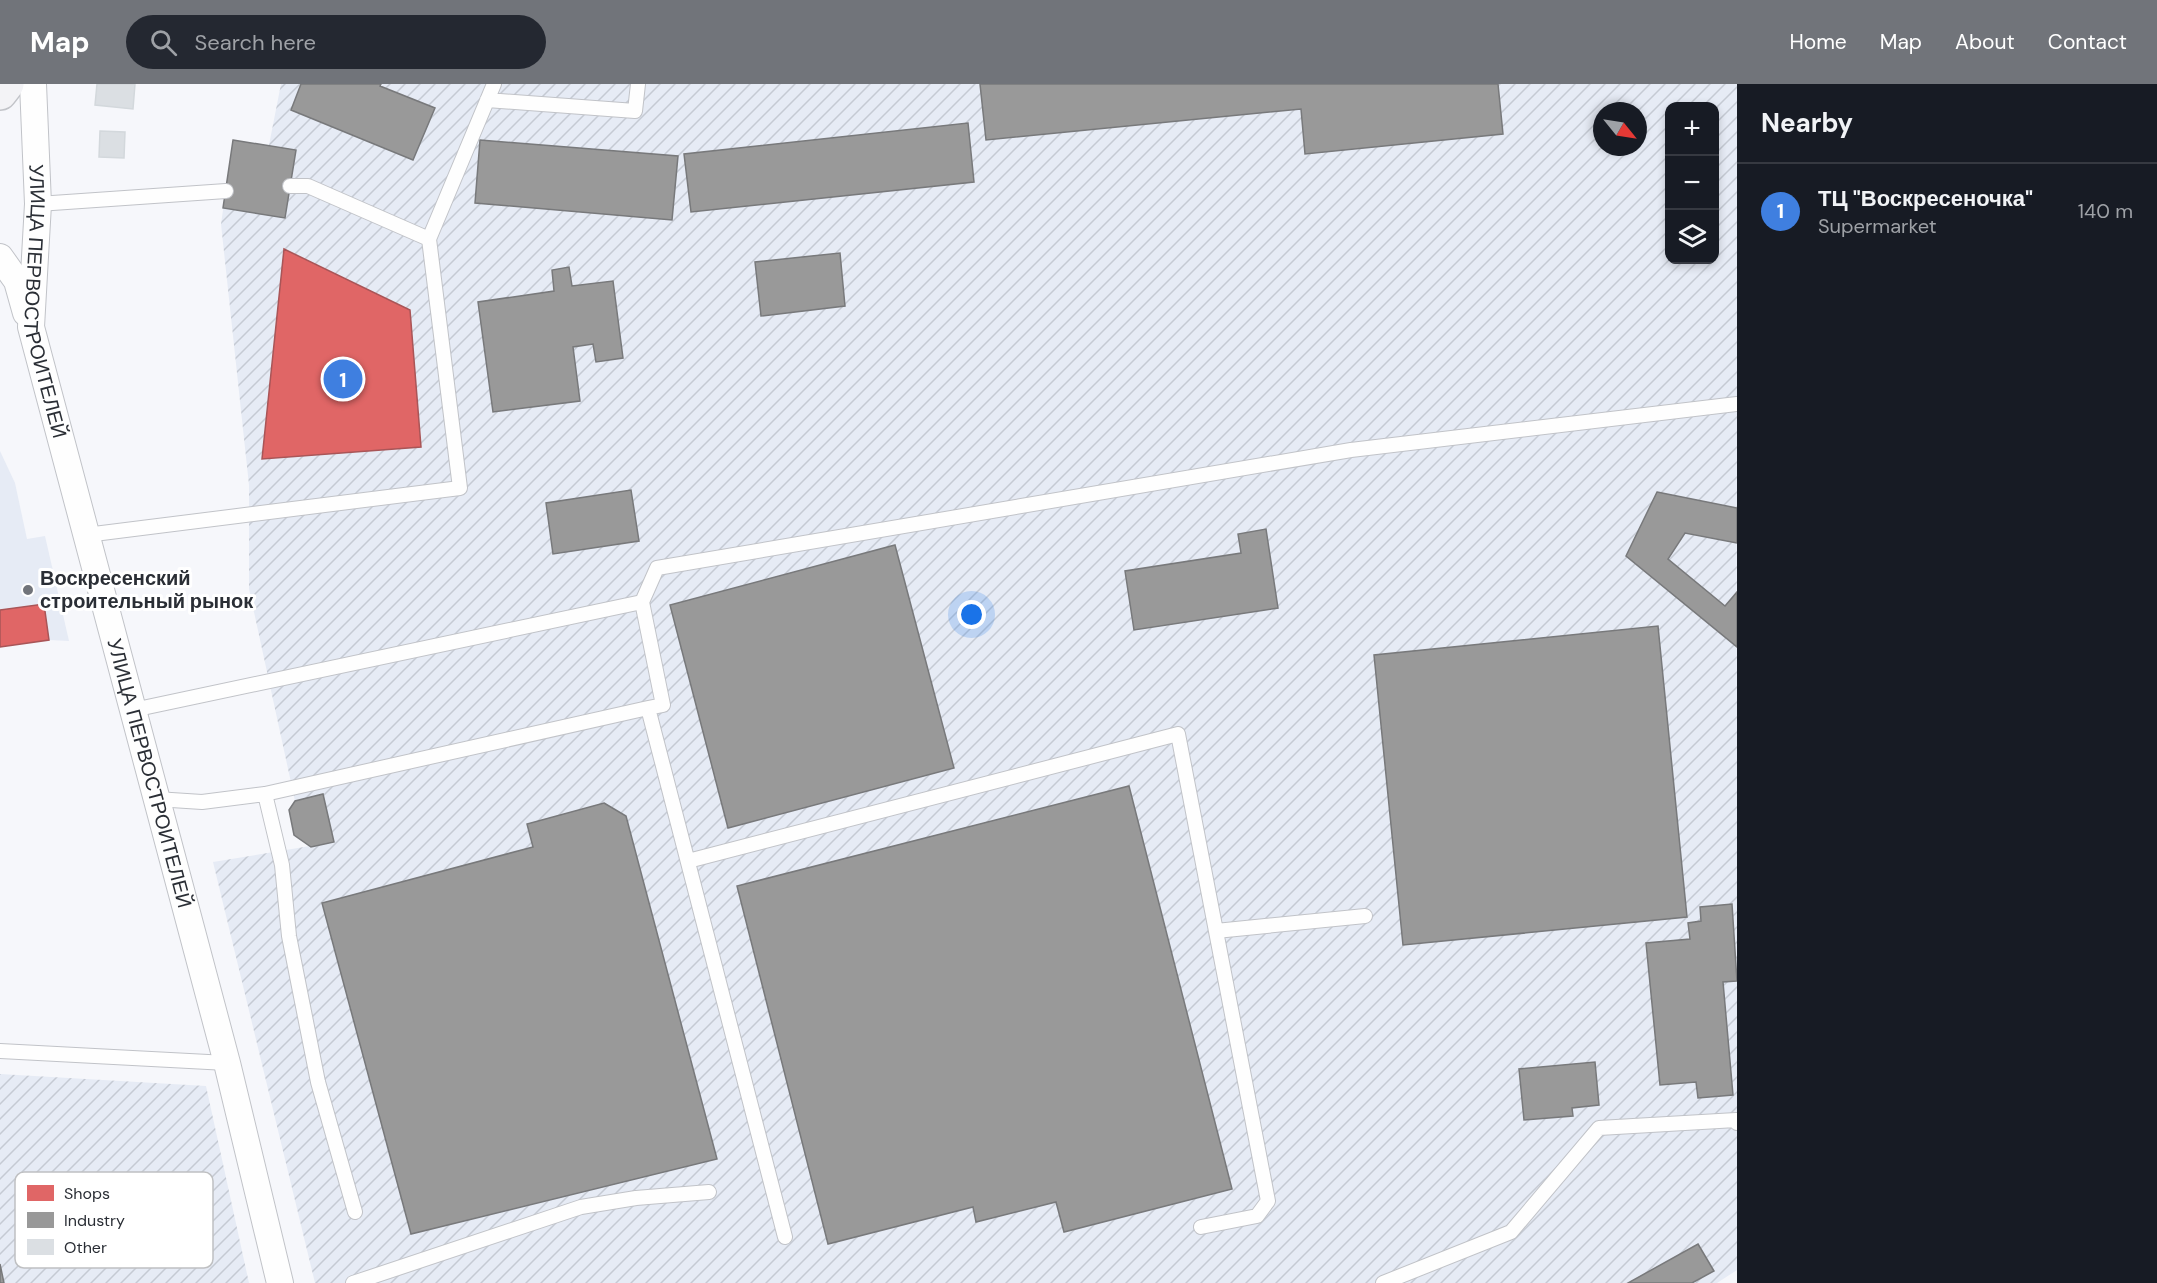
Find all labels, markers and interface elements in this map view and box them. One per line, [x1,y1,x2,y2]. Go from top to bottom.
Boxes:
search box [126,15,546,69]
text: Map [30,24,90,61]
icon: search [147,26,180,59]
text: Search here [195,28,316,57]
text: Home [1789,28,1847,56]
text: Map [1880,28,1922,56]
text: About [1955,28,2015,56]
text: Contact [2048,28,2127,56]
north arrow [1593,102,1647,156]
map controls [1665,102,1719,264]
button: + [1665,102,1719,156]
text: Nearby [1761,106,1853,140]
button: − [1665,156,1719,210]
street label: УЛИЦА ПЕРВОСТРОИТЕЛЕЙ [18,164,73,441]
text: ТЦ "Воскресеночка" [1818,184,2033,213]
text: 1 [1777,198,1784,224]
text: 140 m [2078,198,2133,224]
button: layers [1665,210,1719,264]
text: Supermarket [1818,213,1937,239]
pin: 1 [324,356,362,402]
place label: Воскресенский строительный рынок [40,565,254,614]
marker: Воскресенский строительный рынок [21,583,35,597]
your location [957,600,986,629]
street label: УЛИЦА ПЕРВОСТРОИТЕЛЕЙ [102,636,198,911]
legend [15,1172,213,1268]
text: Shops [64,1183,110,1204]
text: Industry [64,1210,125,1231]
text: Other [64,1237,107,1258]

